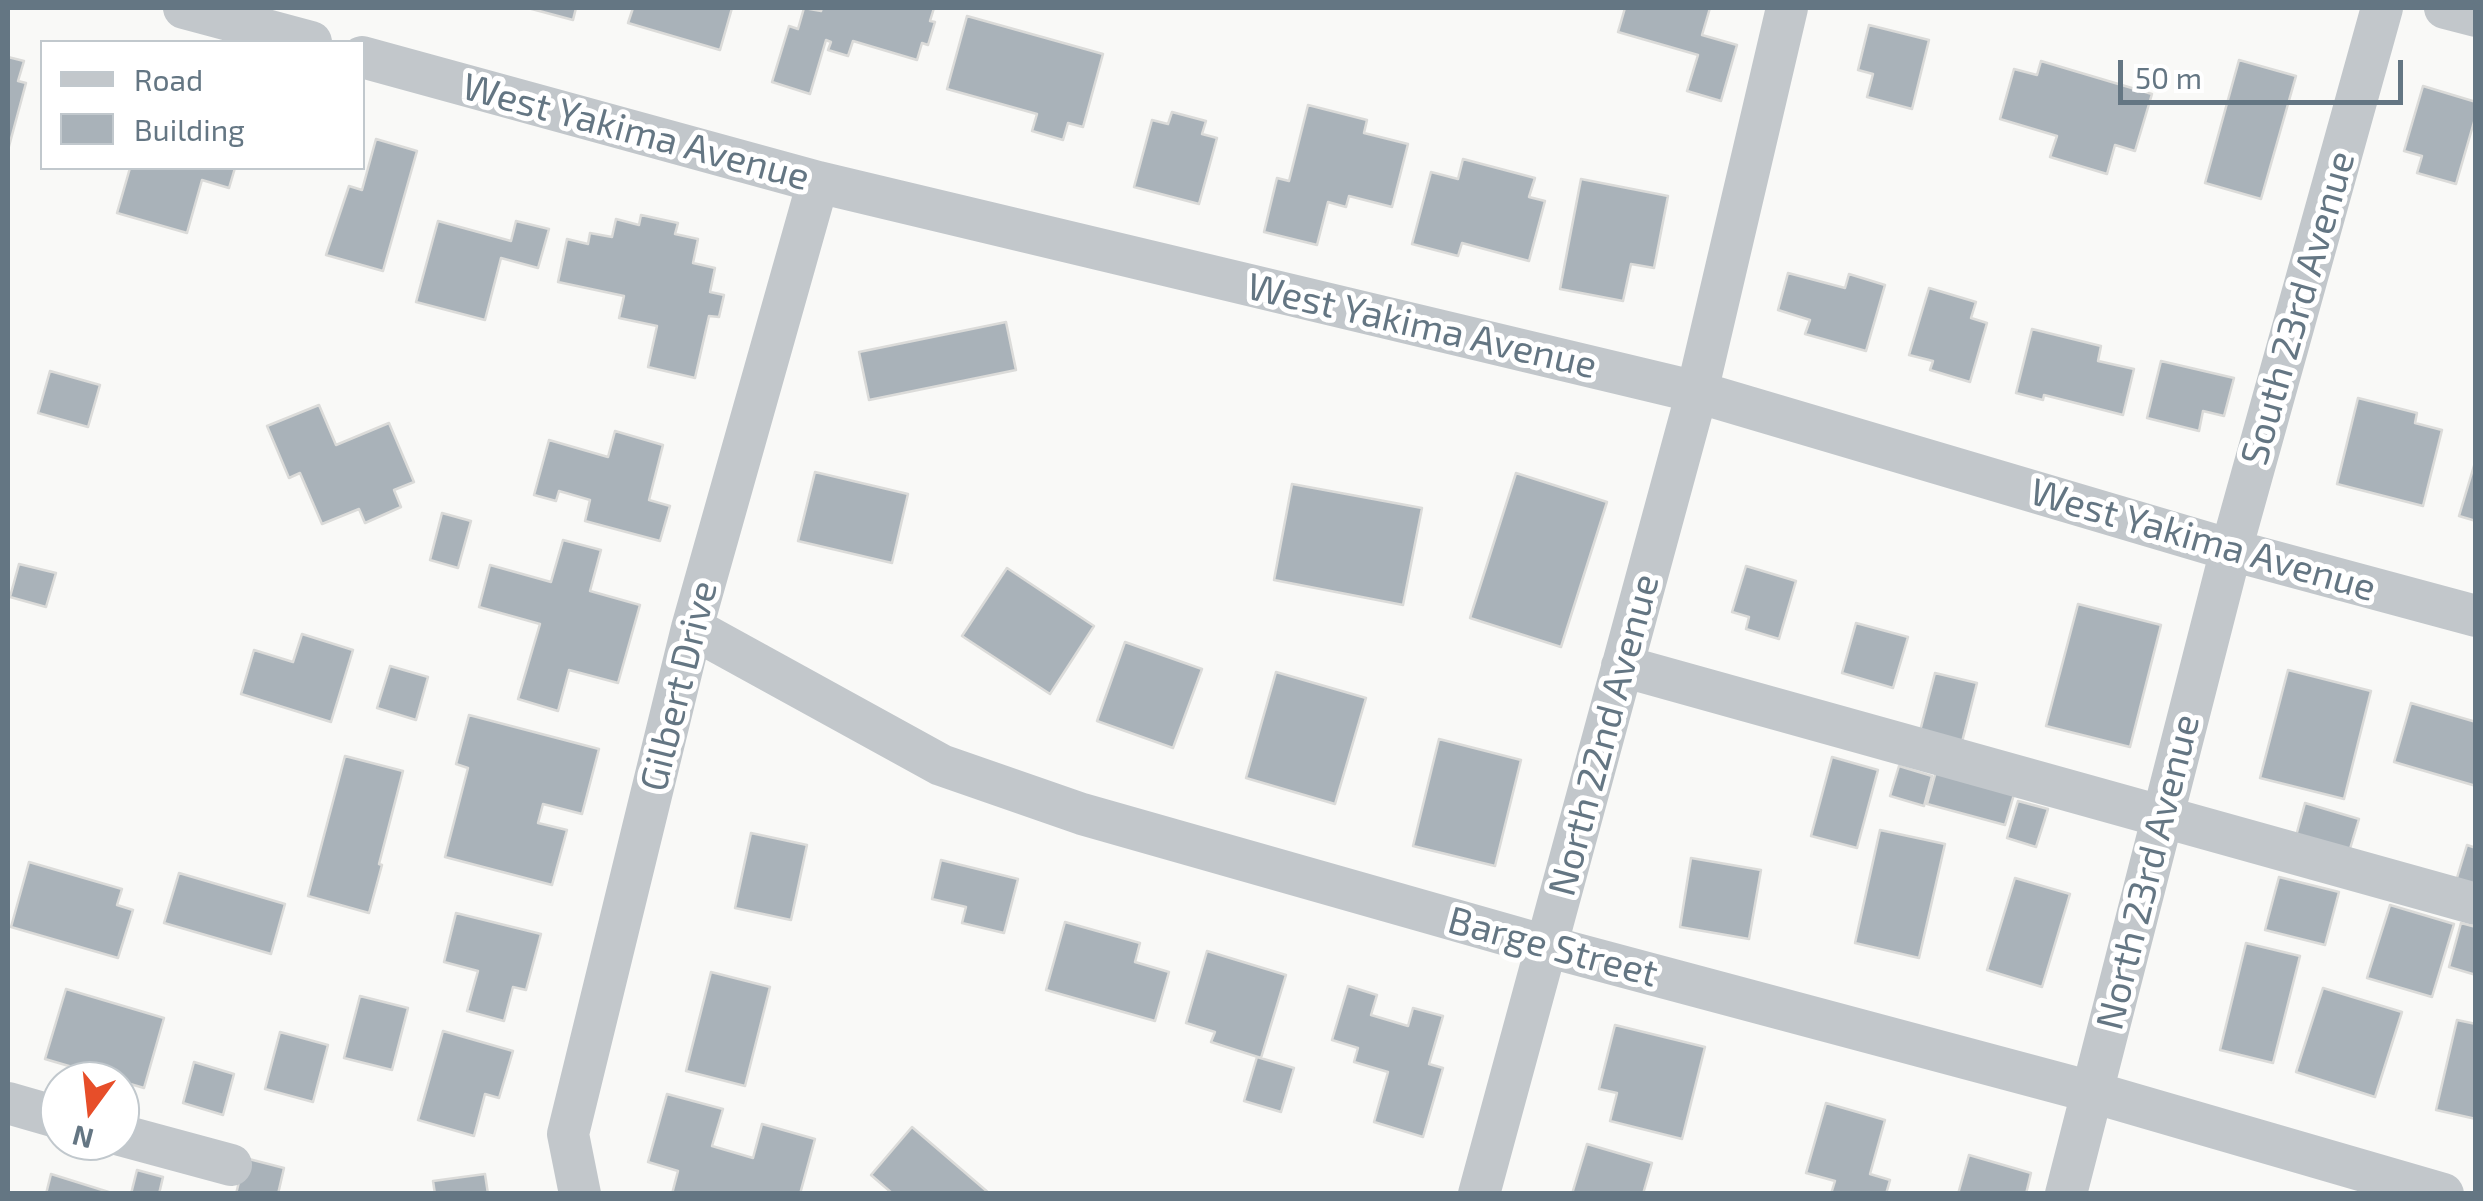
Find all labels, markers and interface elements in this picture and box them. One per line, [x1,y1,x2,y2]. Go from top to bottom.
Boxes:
legend [40,40,365,170]
scale bar [2123,40,2408,102]
text: 50 m [2135,59,2202,95]
text: Road [134,61,203,97]
street label: West Yakima Avenue [458,64,814,200]
text: Building [134,111,245,147]
street label: South 23rd Avenue [2231,146,2365,470]
street label: West Yakima Avenue [1243,264,1601,388]
street label: West Yakima Avenue [2025,469,2381,611]
street label: North 22nd Avenue [1539,569,1669,901]
street label: Gilbert Drive [631,576,727,796]
street label: North 23rd Avenue [2087,710,2209,1034]
street label: Barge Street [1443,897,1663,997]
north arrow [40,1061,140,1161]
text: N [69,1119,97,1157]

